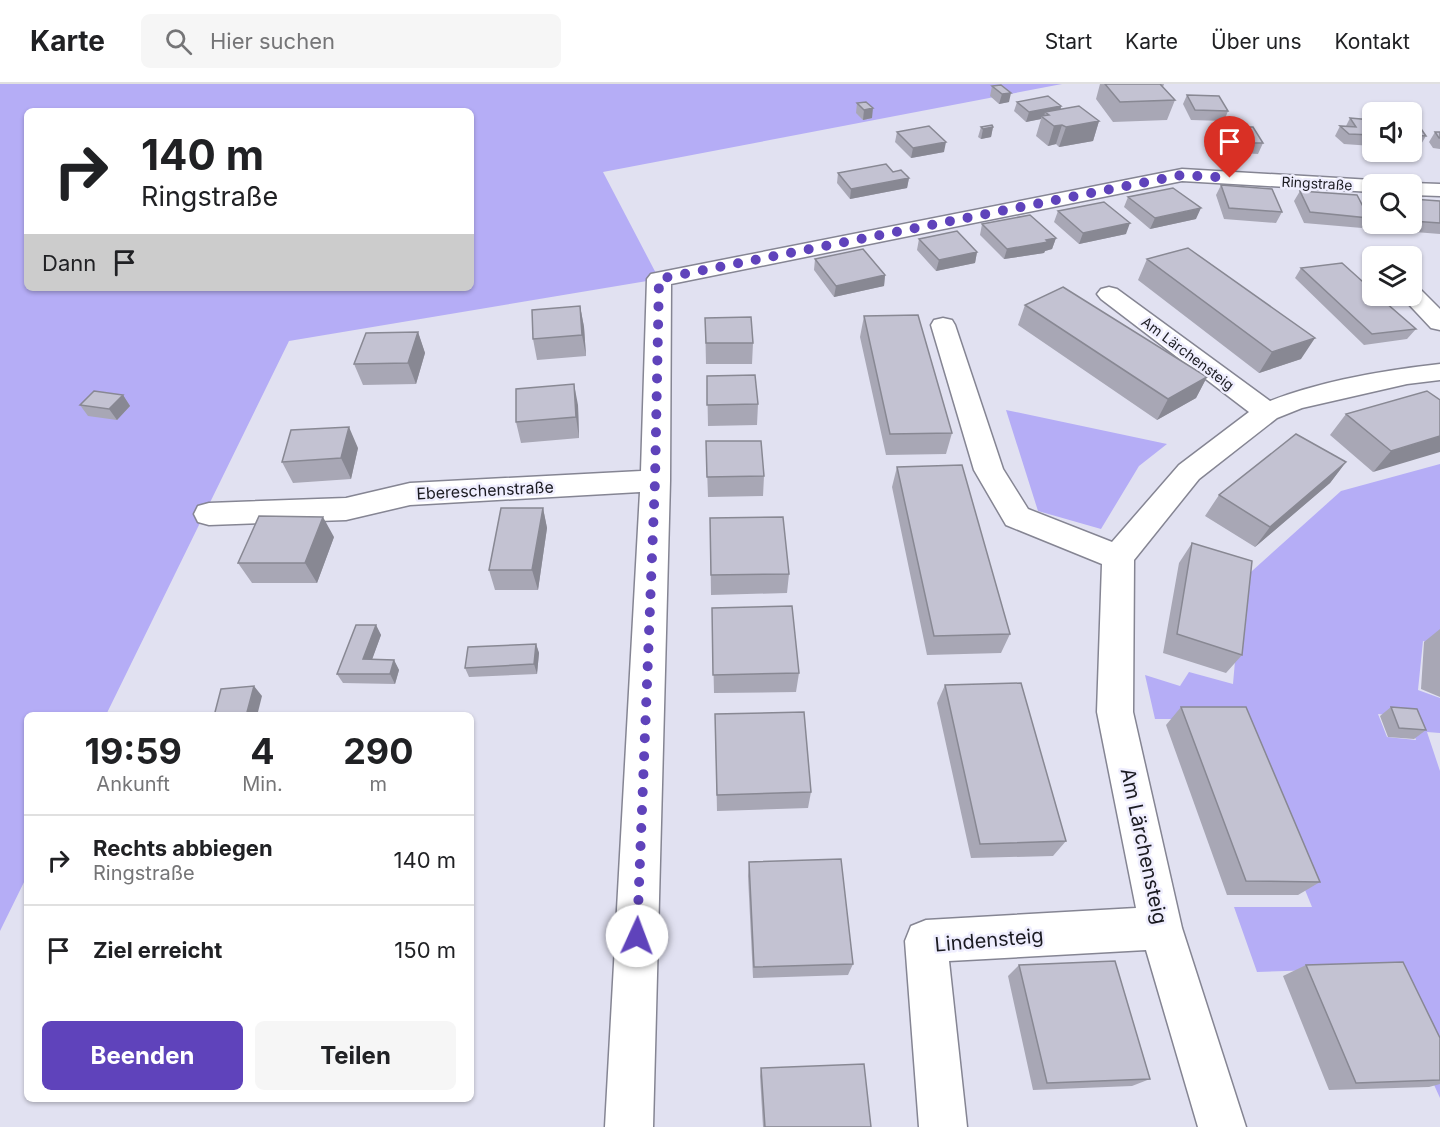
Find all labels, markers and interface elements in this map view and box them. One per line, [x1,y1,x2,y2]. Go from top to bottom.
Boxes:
search box [141,14,561,68]
text: Karte [30,24,105,58]
icon: search [162,25,195,58]
text: Hier suchen [210,28,335,54]
text: Start [1045,29,1092,54]
text: Karte [1125,29,1178,54]
text: Über uns [1211,29,1302,54]
text: Kontakt [1335,29,1410,54]
map controls [1362,102,1422,306]
button: sound [1362,102,1422,162]
pin [1204,116,1255,178]
icon: arrive [1213,125,1246,158]
text: 140 m [141,129,264,180]
icon: right [42,132,120,210]
street label: Ringstraße [1281,173,1353,193]
button: search [1362,174,1422,234]
text: Ringstraße [141,180,278,213]
icon: arrive [108,246,141,279]
button: layers [1362,246,1422,306]
text: Dann [42,250,96,276]
street label: Am Lärchensteig [1138,313,1238,393]
street label: Ebereschenstraße [416,476,554,504]
text: 19:59 [84,729,182,773]
text: 4 [250,729,275,773]
text: 290 [343,729,414,773]
street label: Am Lärchensteig [1116,766,1172,926]
text: Ankunft [96,772,170,796]
text: Min. [242,772,283,796]
text: m [370,772,387,796]
text: Rechts abbiegen [93,835,273,861]
icon: right [42,844,75,877]
text: 140 m [394,847,456,873]
text: Ringstraße [93,861,195,885]
position arrow [605,904,669,968]
street label: Lindensteig [933,923,1045,957]
icon: arrive [42,934,75,967]
text: Ziel erreicht [93,937,222,963]
text: 150 m [394,937,456,963]
button: Beenden [42,1021,243,1090]
button: Teilen [255,1021,456,1090]

